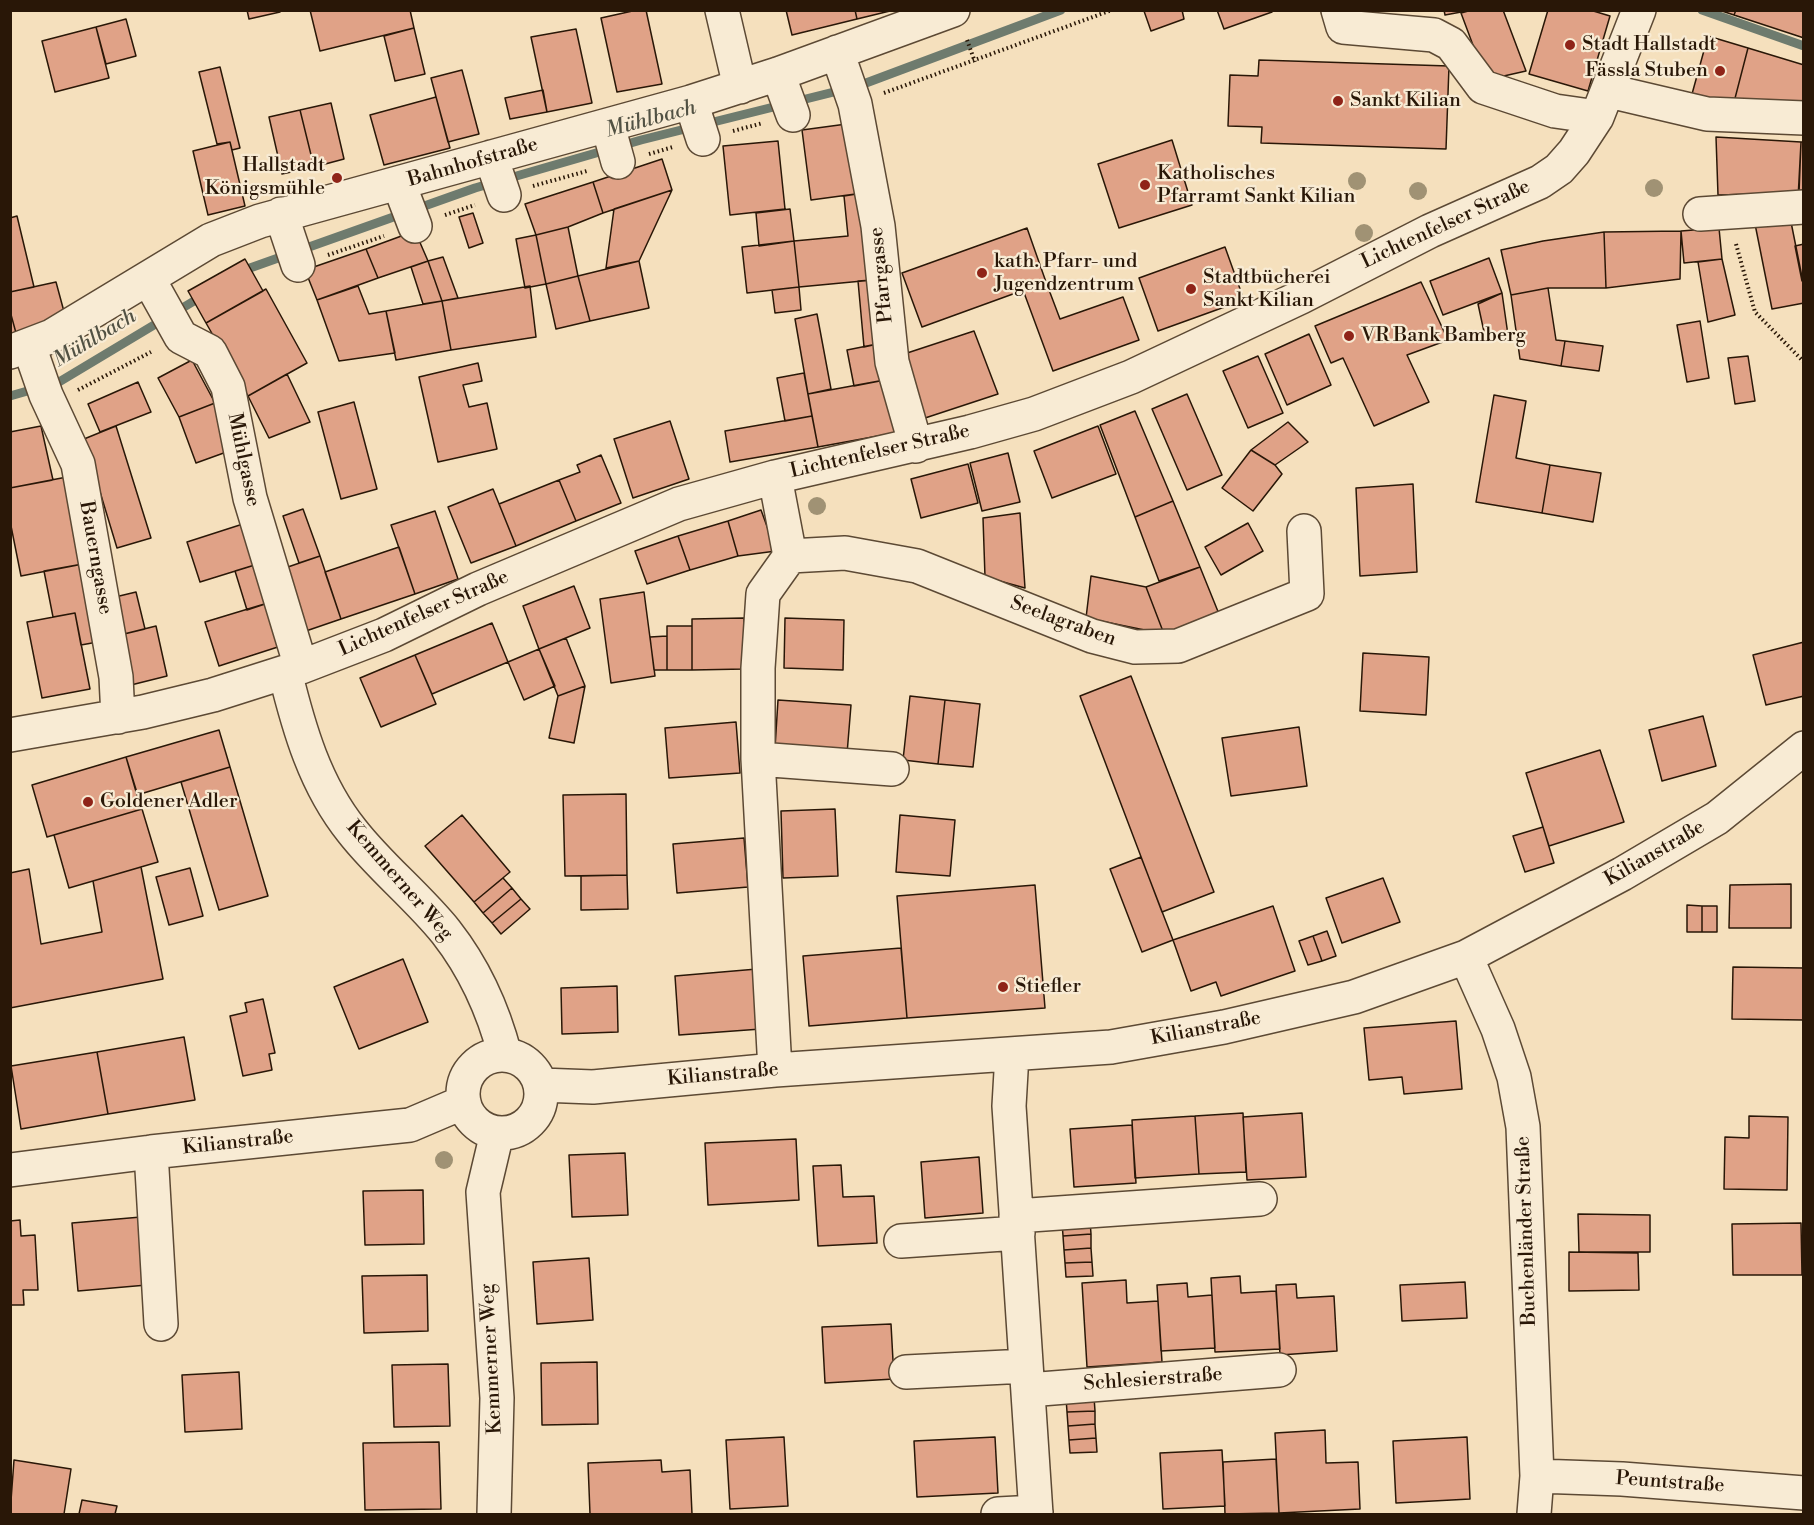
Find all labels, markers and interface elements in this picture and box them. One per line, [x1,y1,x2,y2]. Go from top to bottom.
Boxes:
place label: Stadt Hallstadt [1582,33,1716,57]
marker: Stadt Hallstadt [1563,38,1577,52]
place label: Fässla Stuben [1585,59,1708,83]
marker: Fässla Stuben [1713,64,1727,78]
place label: Sankt Kilian [1350,89,1461,113]
marker: Sankt Kilian [1331,94,1345,108]
water label: Mühlbach [603,96,699,144]
street label: Bahnhofstraße [405,133,541,193]
place label: Hallstadt Königsmühle [205,154,325,201]
place label: Katholisches Pfarramt Sankt Kilian [1157,162,1355,209]
marker: Hallstadt Königsmühle [330,171,344,185]
street label: Lichtenfelser Straße [1358,175,1534,275]
marker: Katholisches Pfarramt Sankt Kilian [1138,178,1152,192]
street label: Pfarrgasse [865,226,899,324]
place label: kath. Pfarr- und Jugendzentrum [994,250,1137,297]
marker: kath. Pfarr- und Jugendzentrum [975,266,989,280]
place label: Stadtbücherei Sankt Kilian [1203,266,1331,313]
marker: Stadtbücherei Sankt Kilian [1184,282,1198,296]
water label: Mühlbach [49,304,141,374]
place label: VR Bank Bamberg [1361,324,1526,348]
marker: VR Bank Bamberg [1342,329,1356,343]
street label: Mühlgasse [221,411,265,509]
street label: Lichtenfelser Straße [788,420,972,484]
street label: Bauerngasse [73,499,117,617]
street label: Lichtenfelser Straße [335,566,513,662]
street label: Seelagraben [1007,592,1119,652]
place label: Goldener Adler [100,790,238,814]
marker: Goldener Adler [81,795,95,809]
street label: Kemmerner Weg [340,816,458,946]
street label: Kilianstraße [1601,816,1709,892]
place label: Stiefler [1015,975,1081,999]
marker: Stiefler [996,980,1010,994]
street label: Kilianstraße [1149,1007,1263,1051]
street label: Kilianstraße [666,1058,780,1092]
street label: Kilianstraße [181,1125,295,1161]
street label: Buchenländer Straße [1512,1136,1542,1326]
street label: Kemmerner Weg [476,1283,508,1435]
street label: Schlesierstraße [1083,1363,1223,1397]
street label: Peuntstraße [1615,1467,1725,1499]

